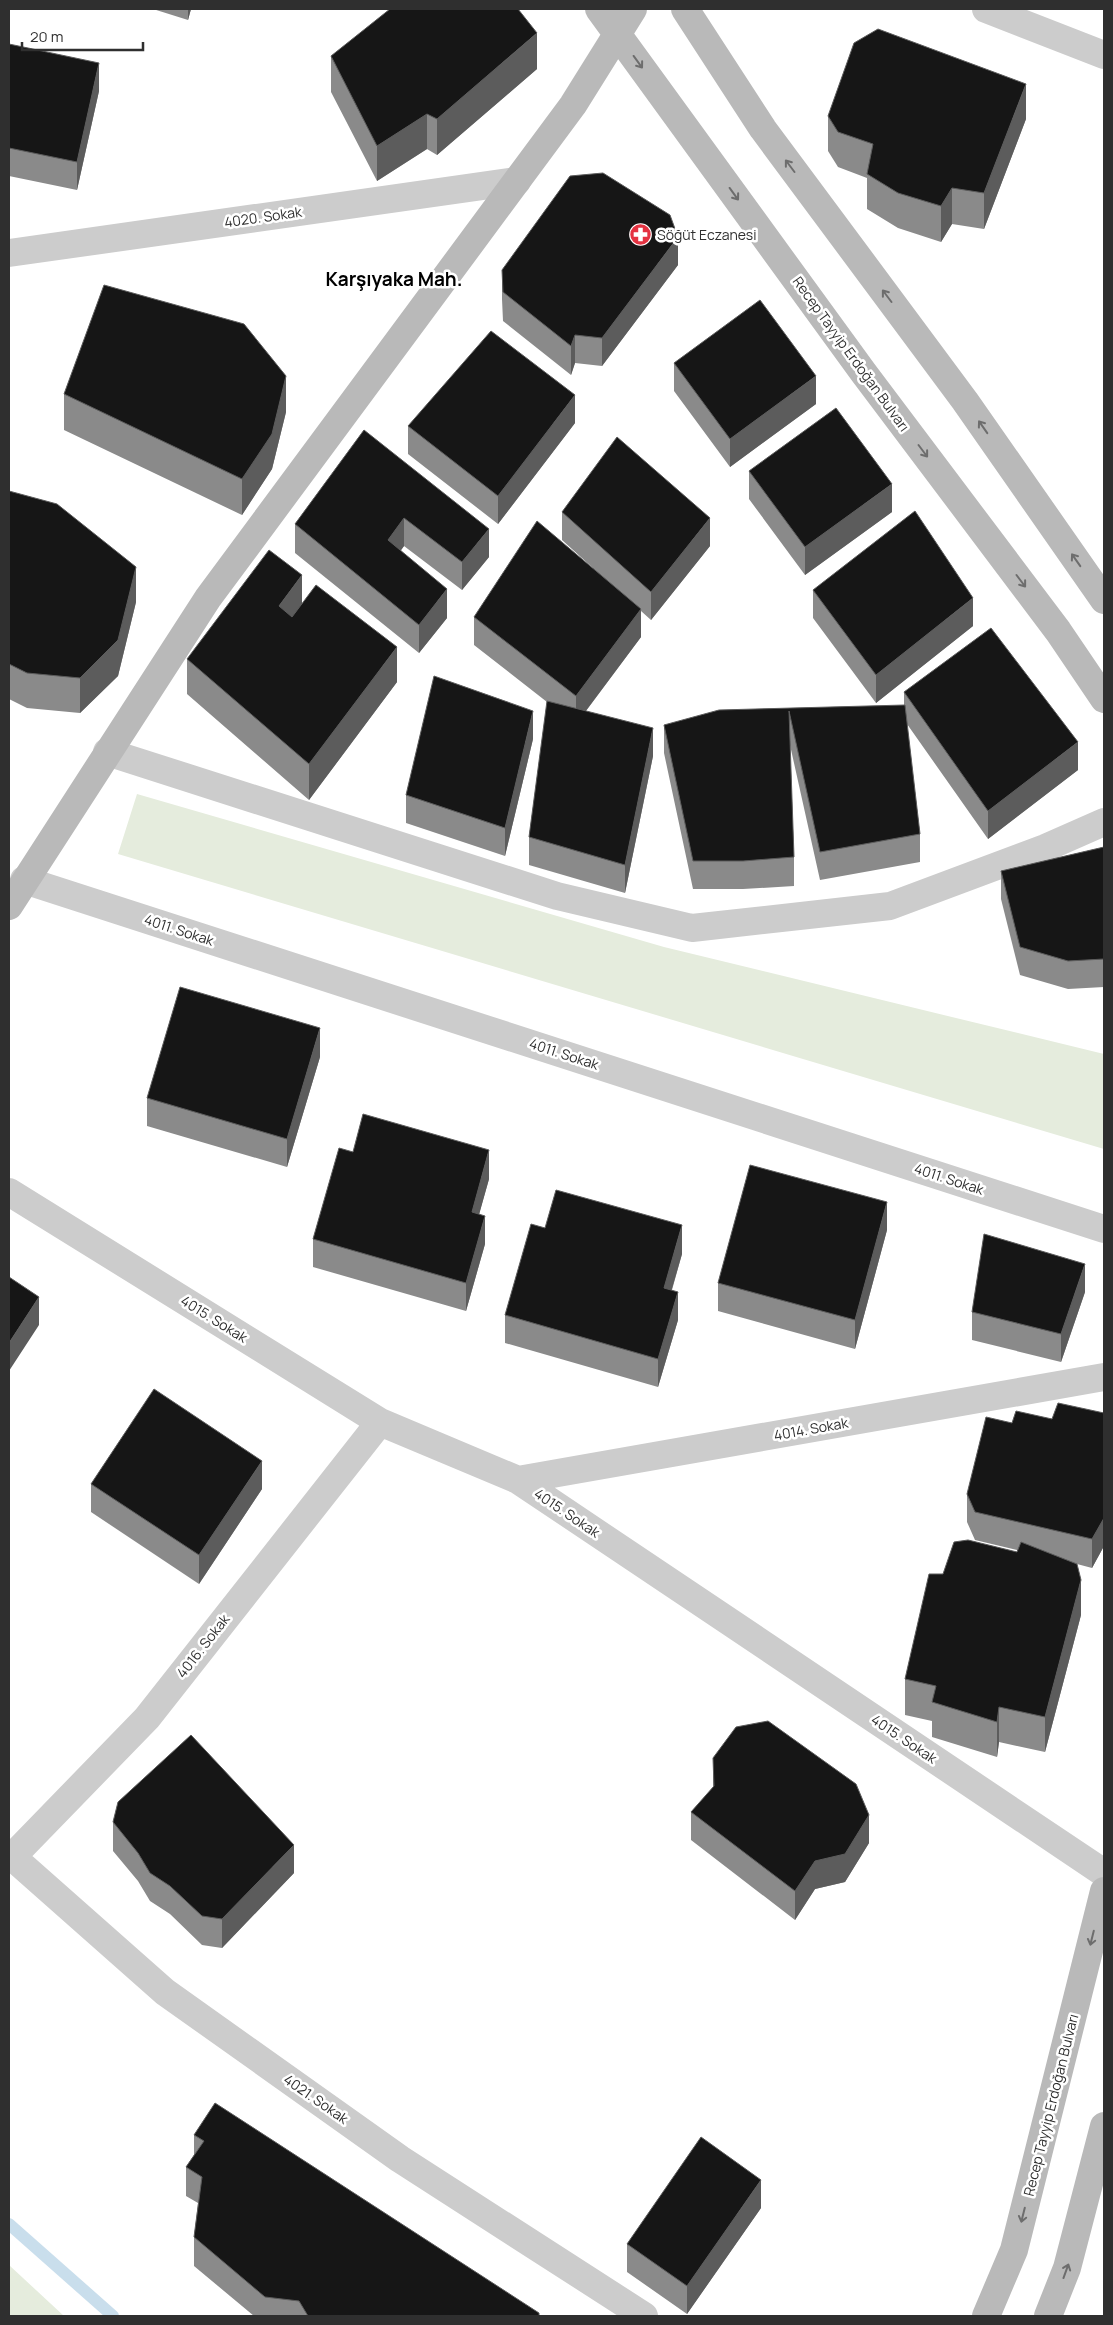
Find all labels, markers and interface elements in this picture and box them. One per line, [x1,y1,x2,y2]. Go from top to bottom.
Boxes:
scale bar [22,20,144,52]
text: 20 m [30,26,63,47]
one-way arrow [633,55,643,69]
one-way arrow [785,159,795,173]
one-way arrow [728,187,739,200]
street label: 4020. Sokak [223,202,304,231]
pharmacy icon: Söğüt Eczanesi [629,223,653,247]
place label: Söğüt Eczanesi [657,225,757,244]
district label: Karşıyaka Mah. [325,266,463,292]
street label: Recep Tayyip Erdoğan Bulvarı [789,272,914,435]
one-way arrow [882,289,892,303]
one-way arrow [978,420,988,434]
one-way arrow [917,445,928,458]
one-way arrow [1071,553,1081,567]
one-way arrow [1016,574,1026,588]
street label: 4011. Sokak [142,909,217,950]
street label: 4011. Sokak [527,1033,602,1074]
street label: 4011. Sokak [912,1158,987,1199]
street label: 4015. Sokak [177,1291,252,1347]
street label: 4014. Sokak [772,1412,851,1444]
street label: 4015. Sokak [531,1484,605,1542]
street label: 4016. Sokak [172,1609,234,1681]
street label: 4015. Sokak [868,1710,942,1768]
one-way arrow [1087,1930,1097,1946]
street label: Recep Tayyip Erdoğan Bulvarı [1019,2012,1082,2198]
street label: 4021. Sokak [280,2069,353,2128]
one-way arrow [1018,2206,1027,2222]
one-way arrow [1062,2264,1071,2279]

